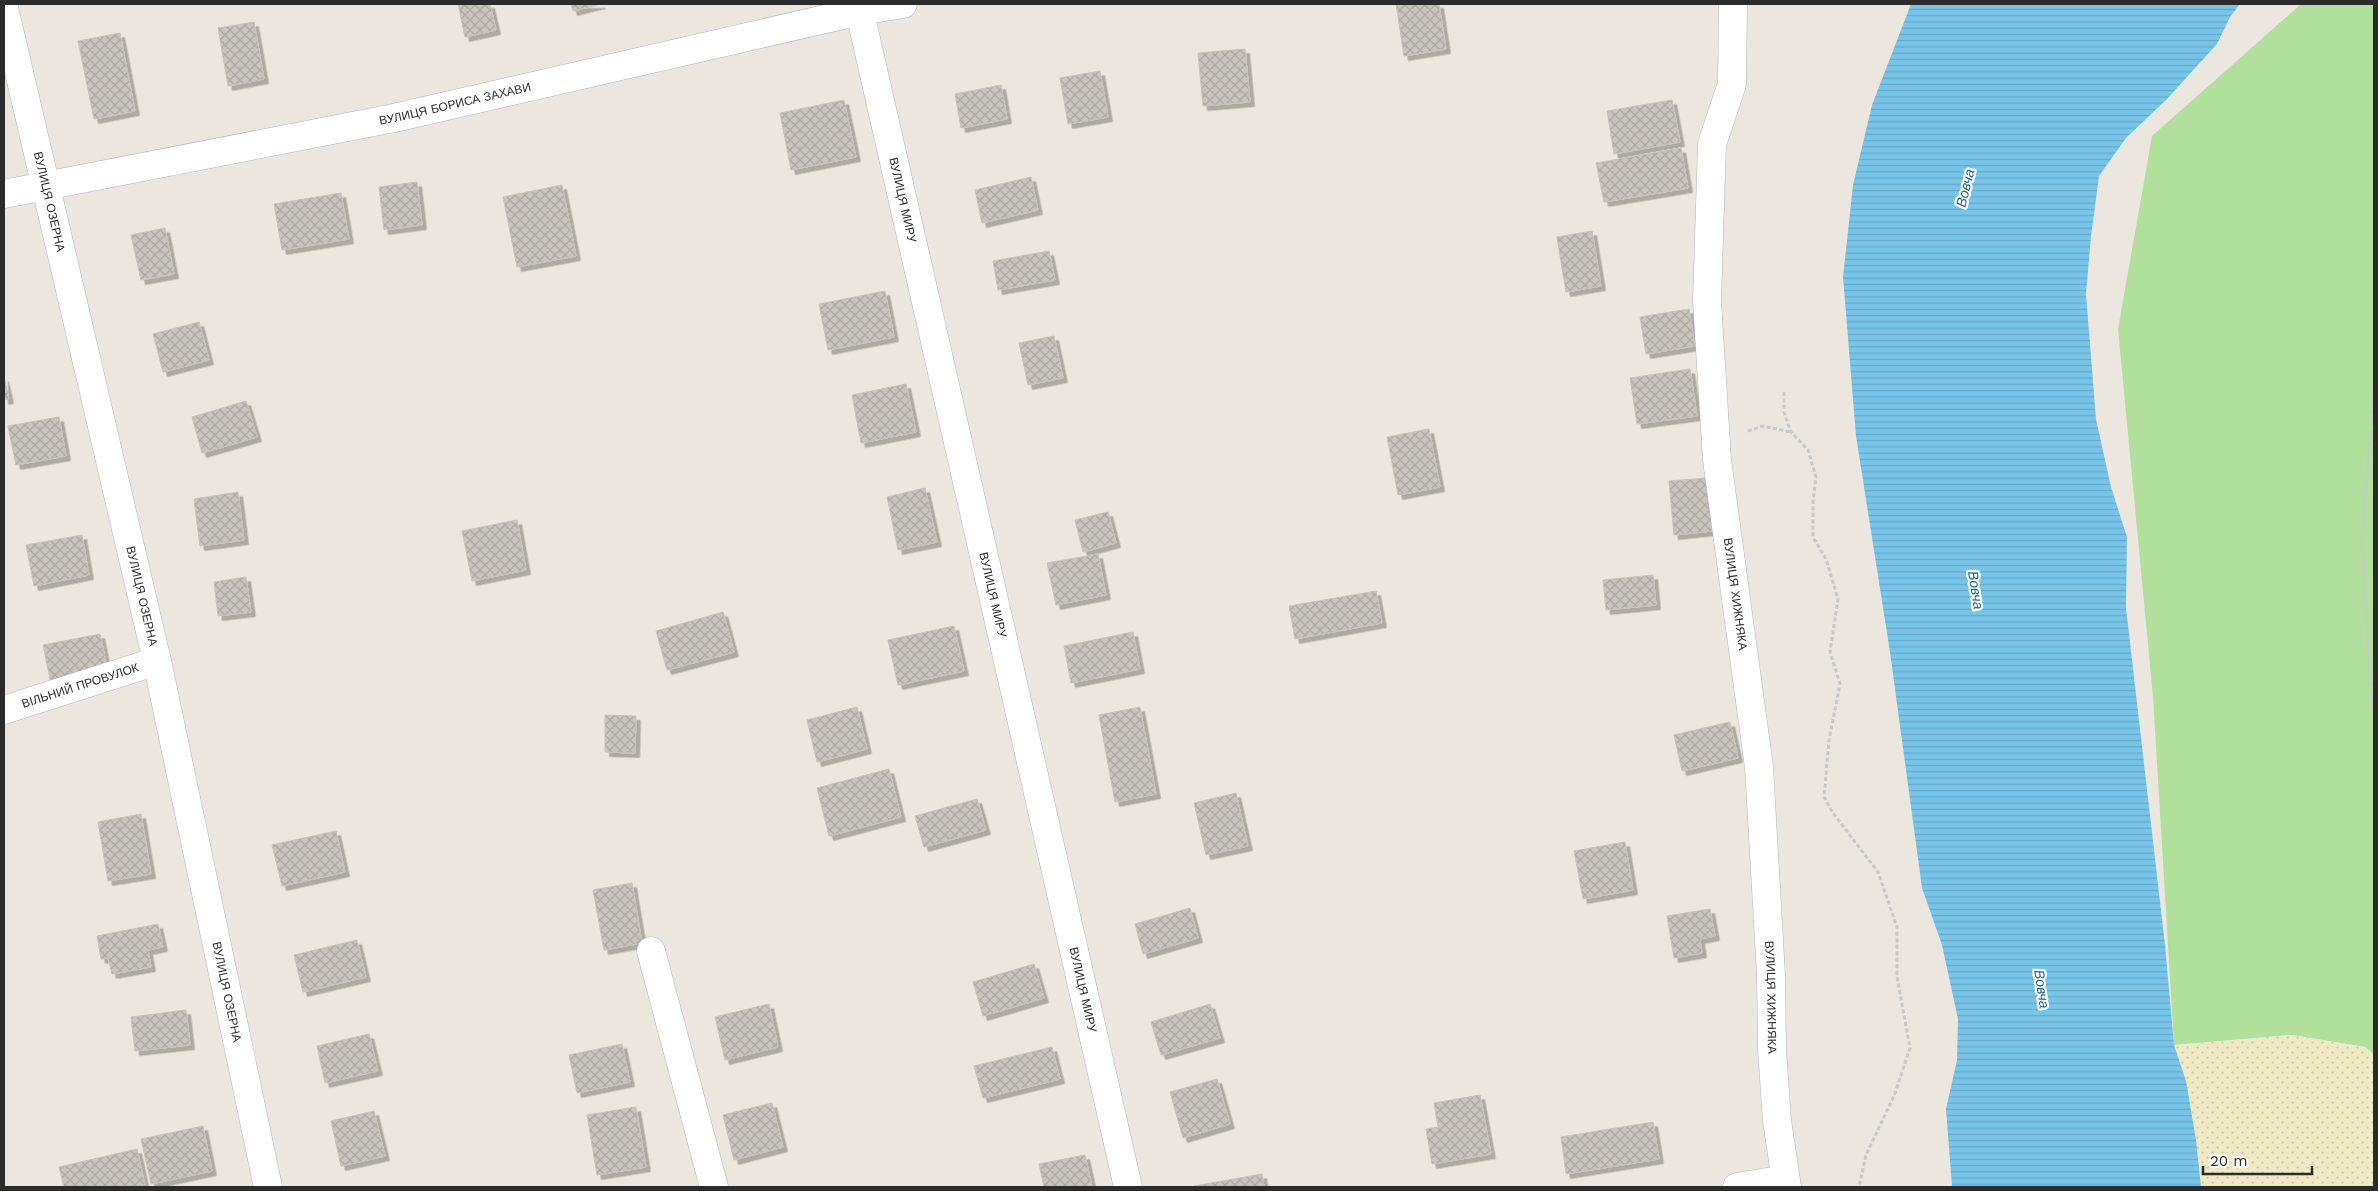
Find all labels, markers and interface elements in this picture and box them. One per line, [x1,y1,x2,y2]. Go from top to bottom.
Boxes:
street label: ВУЛИЦЯ БОРИСА ЗАХАВИ [378,80,532,128]
street label: ВУЛИЦЯ ОЗЕРНА [31,150,68,253]
street label: ВУЛИЦЯ МИРУ [886,156,919,244]
water label: Вовча [1953,167,1977,209]
street label: ВУЛИЦЯ ХИЖНЯКА [1721,537,1750,651]
street label: ВУЛИЦЯ ОЗЕРНА [123,545,160,647]
street label: ВУЛИЦЯ МИРУ [976,551,1009,639]
water label: Вовча [1965,570,1987,611]
street label: ВІЛЬНИЙ ПРОВУЛОК [20,660,140,711]
street label: ВУЛИЦЯ ХИЖНЯКА [1762,940,1779,1054]
street label: ВУЛИЦЯ ОЗЕРНА [209,941,244,1044]
street label: ВУЛИЦЯ МИРУ [1066,946,1100,1034]
water label: Вовча [2031,969,2053,1009]
scale bar [2203,1144,2312,1176]
text: 20 m [2210,1152,2248,1170]

